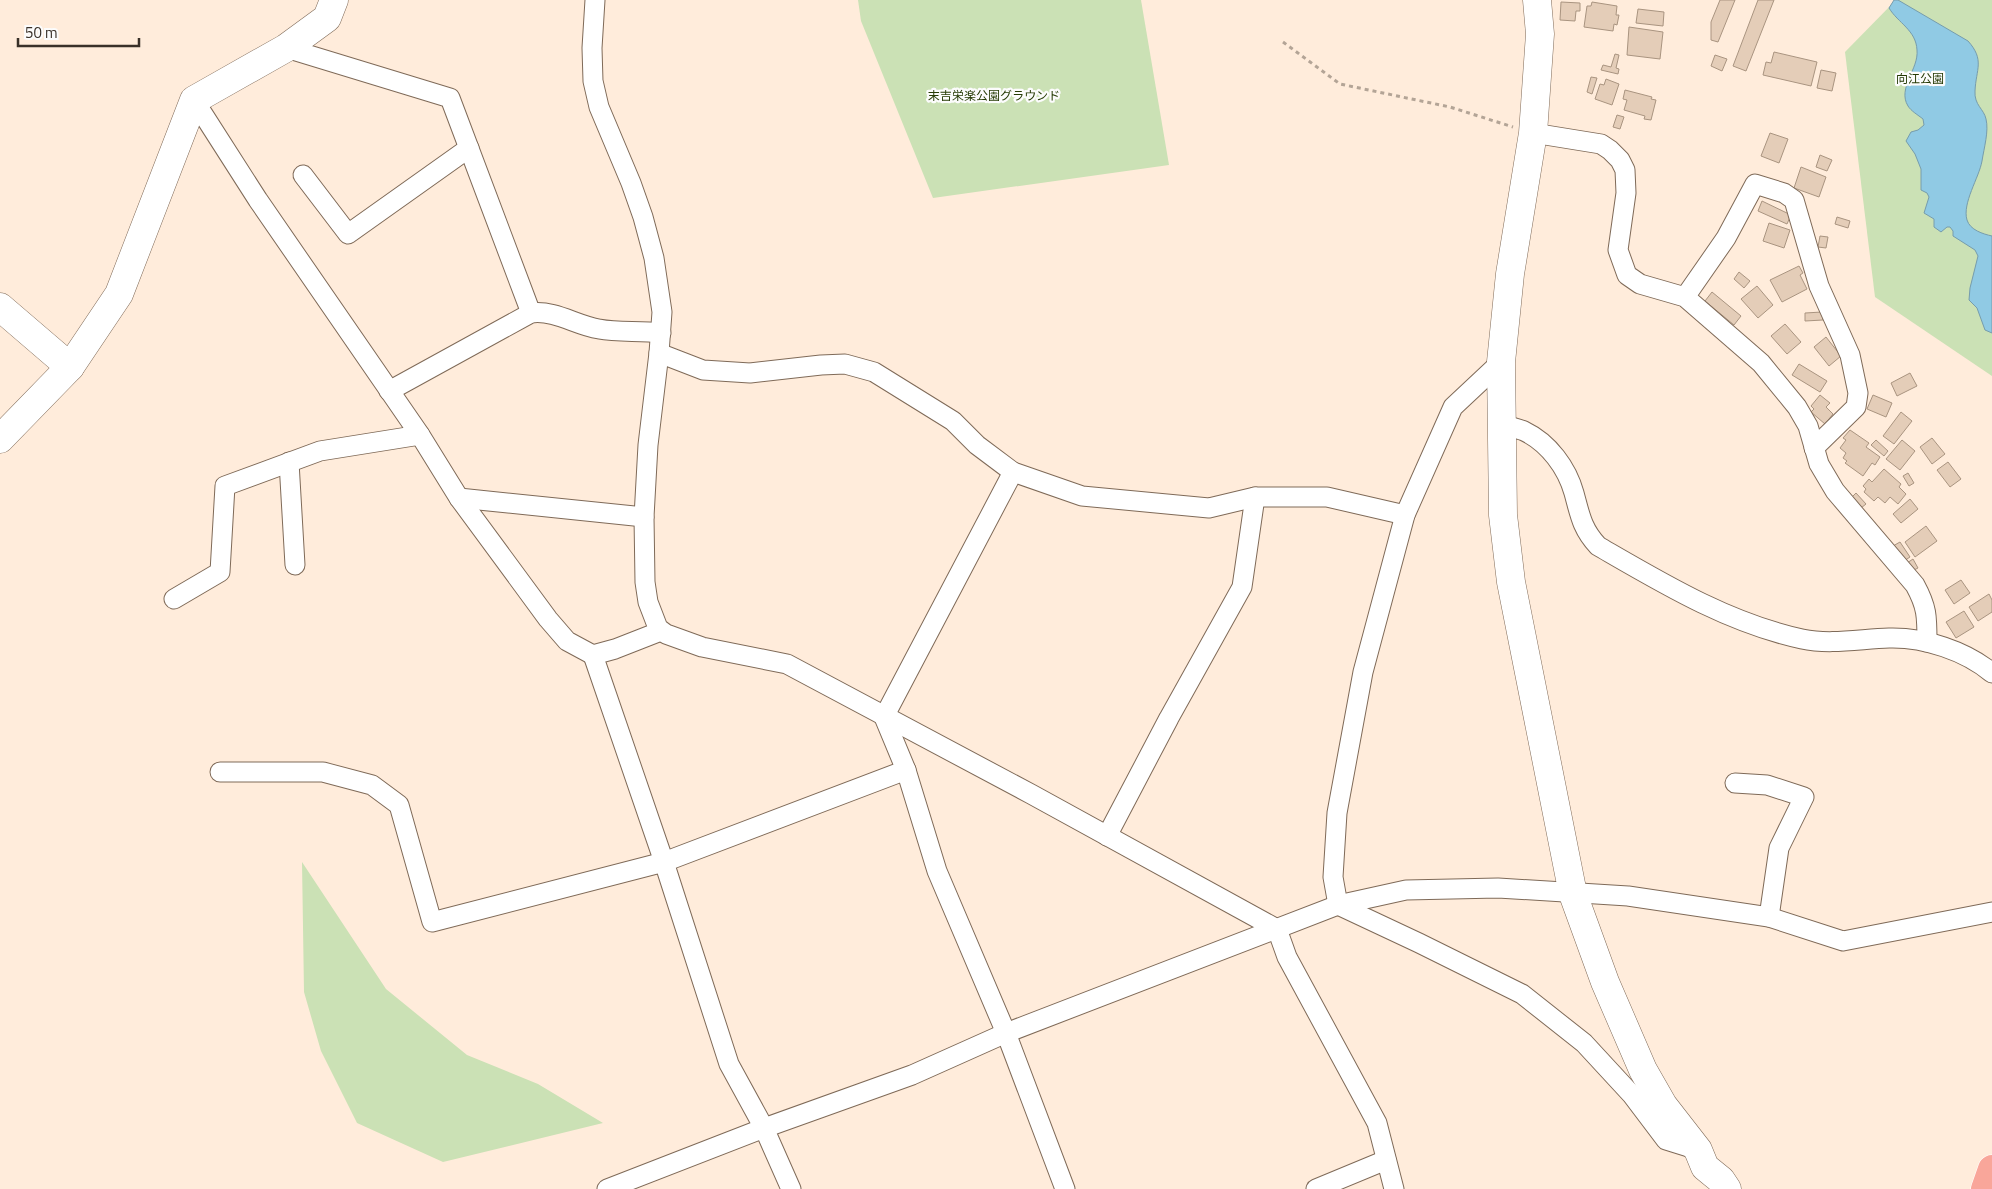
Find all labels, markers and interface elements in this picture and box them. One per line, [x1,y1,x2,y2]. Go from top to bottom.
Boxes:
scale bar [18,15,139,47]
text: 50 m [25,21,58,44]
park label: 向江公園 [1896,69,1944,88]
park label: 末吉栄楽公園グラウンド [928,86,1060,105]

